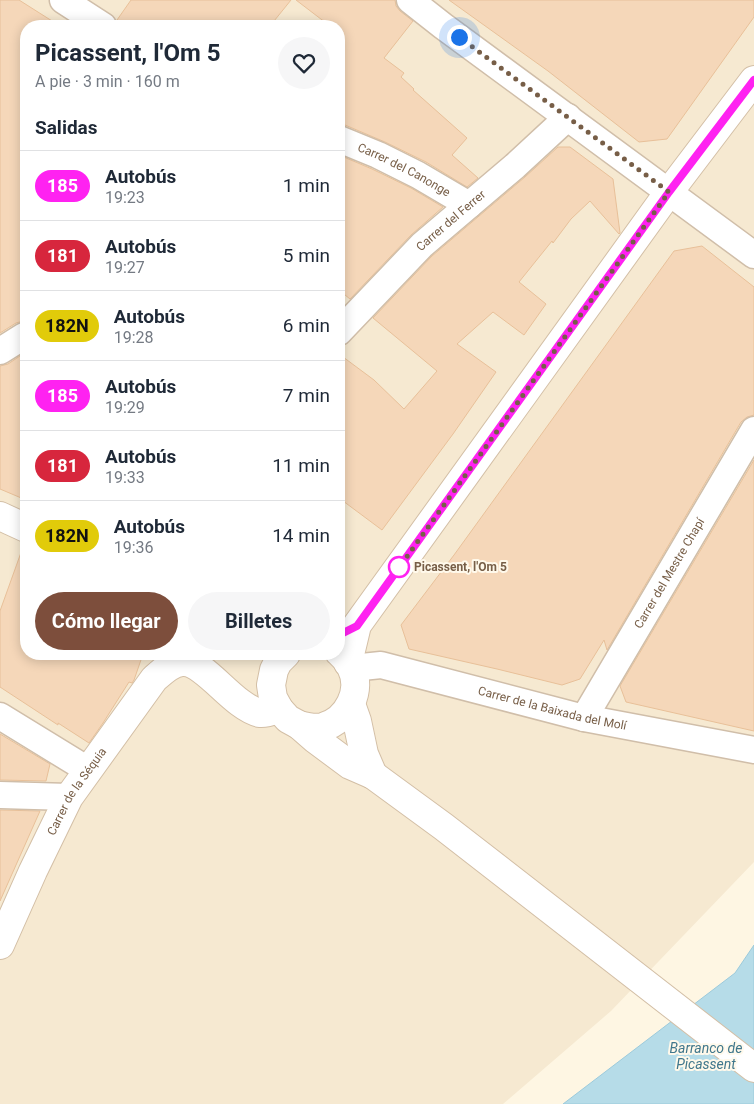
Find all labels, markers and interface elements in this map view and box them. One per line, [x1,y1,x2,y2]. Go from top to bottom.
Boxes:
your location [447,25,472,50]
button: heart [278,37,330,89]
text: Picassent, l'Om 5 [35,39,221,67]
text: A pie · 3 min · 160 m [35,72,180,91]
text: Salidas [35,116,98,139]
street label: Carrer del Canonge [356,140,453,199]
text: Autobús [105,165,176,188]
text: 1 min [283,174,330,197]
text: 185 [47,175,78,196]
street label: Carrer del Ferrer [413,187,488,254]
text: 19:23 [105,188,145,207]
text: Autobús [105,235,176,258]
text: 5 min [283,244,330,267]
text: 181 [47,245,78,266]
text: 19:27 [105,258,145,277]
text: Autobús [114,305,185,328]
text: 6 min [283,314,330,337]
text: 182N [45,315,89,336]
text: 19:28 [114,328,154,347]
text: Autobús [105,375,176,398]
text: 7 min [283,384,330,407]
text: 185 [47,385,78,406]
text: 19:29 [105,398,145,417]
text: Autobús [105,445,176,468]
text: 11 min [272,454,330,477]
text: 181 [47,455,78,476]
text: 19:33 [105,468,145,487]
text: Autobús [114,515,185,538]
street label: Carrer del Mestre Chapí [631,515,708,631]
text: 14 min [272,524,330,547]
text: 182N [45,525,89,546]
text: 19:36 [114,538,154,557]
marker: Picassent, l'Om 5 [388,556,410,578]
place label: Picassent, l'Om 5 [414,560,507,574]
button: Cómo llegar [35,592,178,650]
button: Billetes [188,592,330,650]
street label: Carrer de la Baixada del Molí [477,684,629,733]
street label: Carrer de la Séquia [44,745,109,838]
water label: Barranco de Picassent [670,1040,742,1072]

